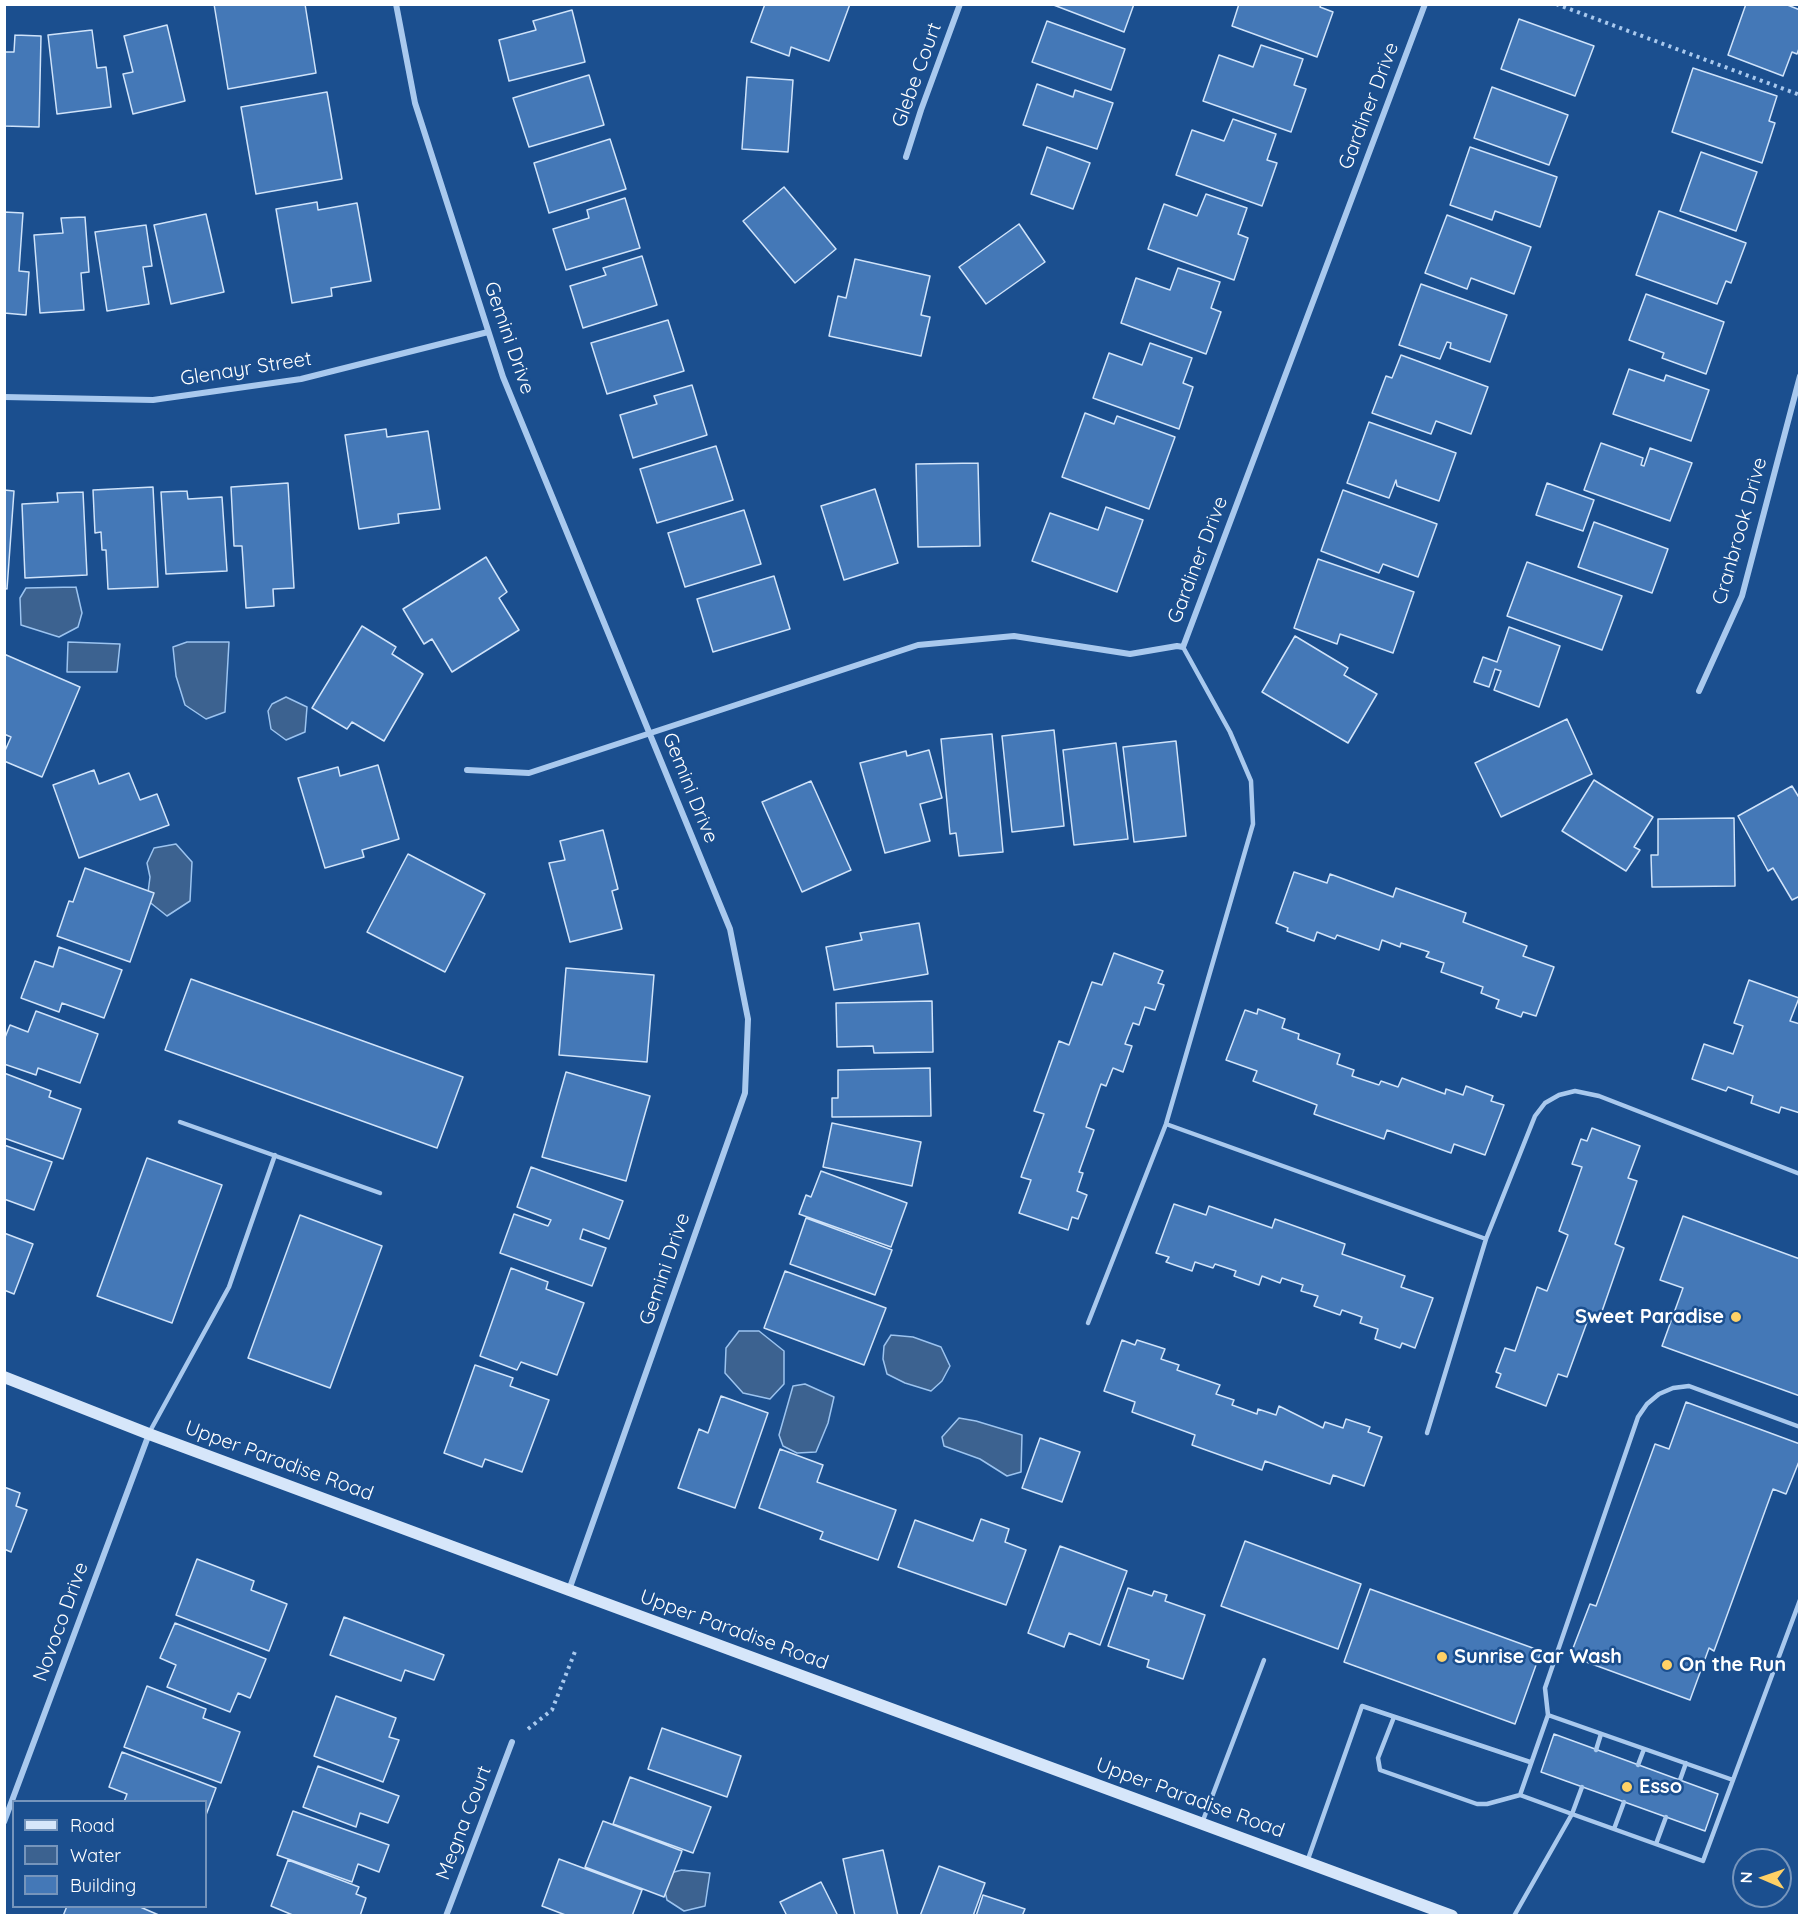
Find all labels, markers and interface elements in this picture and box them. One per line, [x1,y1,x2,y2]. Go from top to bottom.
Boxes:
street label: Glebe Court [887,19,947,131]
street label: Gardiner Drive [1334,39,1404,173]
street label: Gemini Drive [479,279,539,397]
street label: Glenayr Street [179,347,313,391]
street label: Cranbrook Drive [1708,455,1772,607]
street label: Gardiner Drive [1163,493,1233,627]
street label: Gemini Drive [657,729,723,847]
street label: Gemini Drive [635,1210,695,1328]
place label: Sweet Paradise [1575,1305,1724,1329]
marker: Sweet Paradise [1729,1310,1743,1324]
street label: Upper Paradise Road [182,1416,376,1506]
street label: Novoco Drive [28,1559,94,1685]
street label: Upper Paradise Road [637,1585,831,1675]
place label: Sunrise Car Wash [1454,1645,1622,1669]
marker: Sunrise Car Wash [1435,1650,1449,1664]
place label: On the Run [1679,1653,1786,1677]
marker: On the Run [1660,1658,1674,1672]
street label: Upper Paradise Road [1093,1753,1287,1843]
street label: Megna Court [431,1763,497,1883]
place label: Esso [1639,1775,1682,1799]
marker: Esso [1620,1780,1634,1794]
legend [12,1800,207,1908]
text: Road [70,1814,115,1837]
text: Water [70,1844,121,1867]
north arrow [1732,1848,1792,1908]
text: N [1736,1871,1756,1884]
text: Building [70,1874,136,1897]

